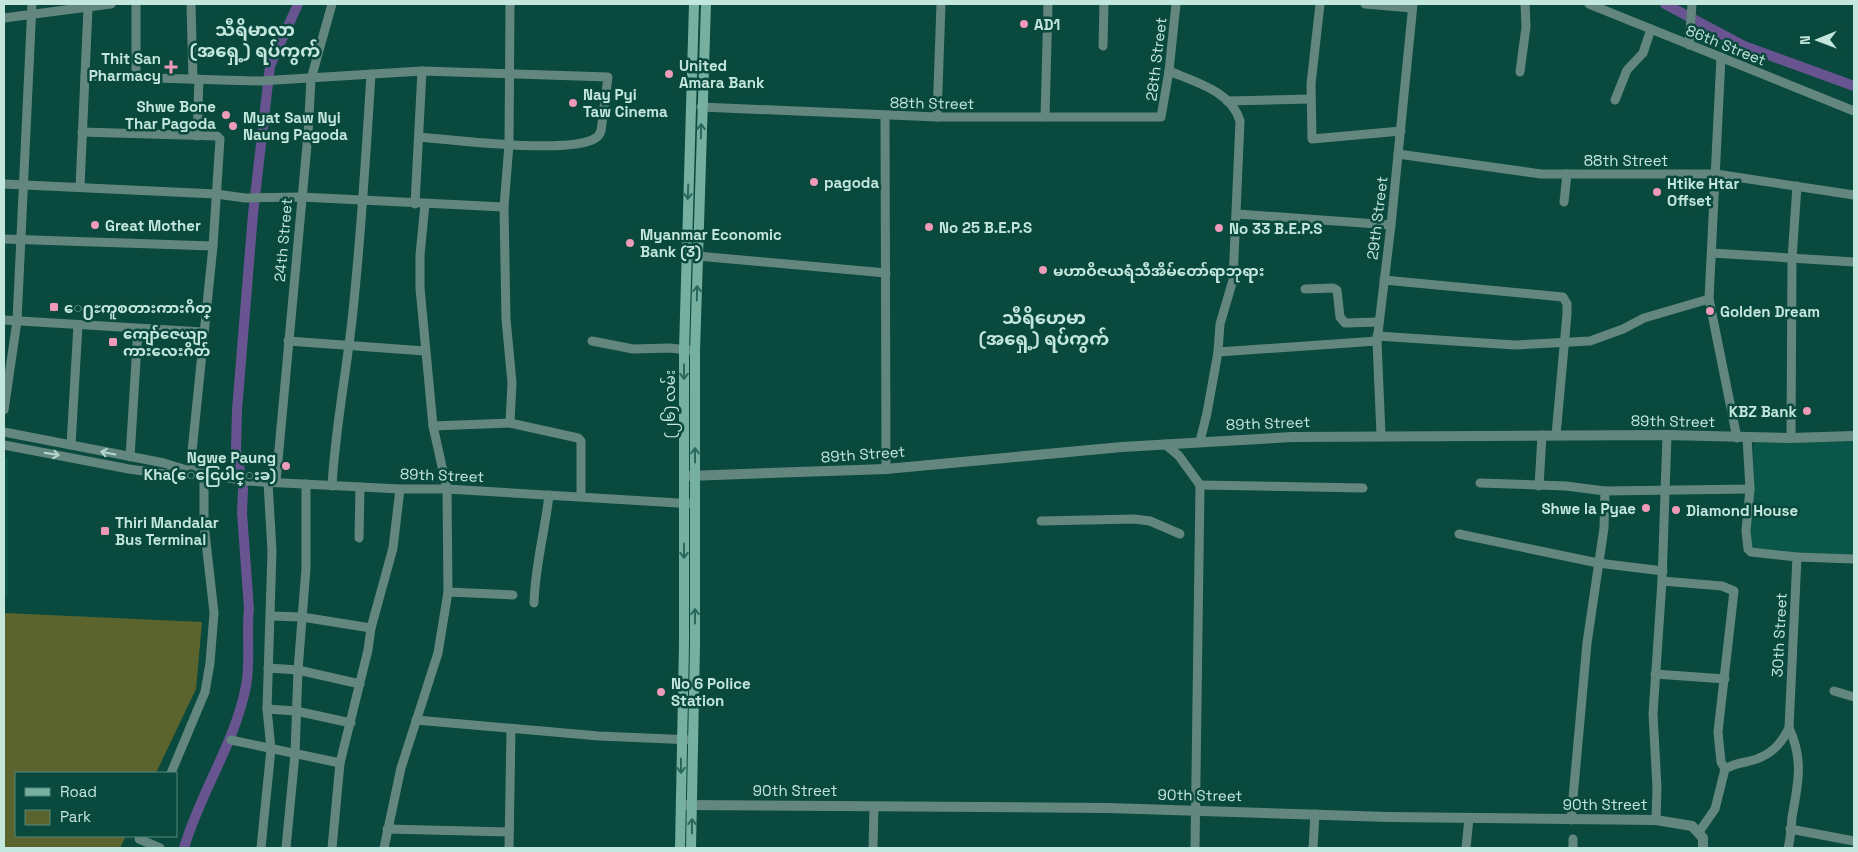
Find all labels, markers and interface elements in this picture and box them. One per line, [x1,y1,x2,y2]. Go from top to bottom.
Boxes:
place label: AD1 [1034,15,1060,34]
north arrow [1793,15,1843,65]
street label: 28th Street [1141,16,1171,102]
district label: သီရိမာလာ (အရှေ့) ရပ်ကွက် [190,18,320,65]
marker: AD1 [1018,18,1030,30]
street label: 86th Street [1683,20,1769,70]
text: N [1796,35,1814,45]
place label: Thit San Pharmacy [89,49,161,85]
place label: United Amara Bank [679,56,765,92]
marker: Thit San Pharmacy [165,61,177,73]
marker: United Amara Bank [663,68,675,80]
place label: Nay Pyi Taw Cinema [583,85,668,121]
street label: 88th Street [890,93,974,113]
place label: Shwe Bone Thar Pagoda [125,97,216,133]
marker: Nay Pyi Taw Cinema [567,97,579,109]
place label: Myat Saw Nyi Naung Pagoda [243,108,348,144]
marker: Shwe Bone Thar Pagoda [220,109,232,121]
marker: Myat Saw Nyi Naung Pagoda [227,120,239,132]
one-way arrow [696,123,706,139]
street label: 88th Street [1584,151,1668,170]
place label: pagoda [824,173,879,192]
place label: Htike Htar Offset [1667,174,1739,210]
street label: 29th Street [1362,175,1392,261]
marker: pagoda [808,176,820,188]
one-way arrow [683,184,693,200]
marker: Htike Htar Offset [1651,186,1663,198]
street label: 24th Street [270,197,296,283]
place label: Great Mother [105,216,201,235]
place label: No 25 B.E.P.S [939,218,1032,237]
marker: Great Mother [89,219,101,231]
place label: No 33 B.E.P.S [1229,219,1322,238]
marker: No 25 B.E.P.S [923,221,935,233]
marker: No 33 B.E.P.S [1213,222,1225,234]
place label: Myanmar Economic Bank (3) [640,225,782,261]
marker: Myanmar Economic Bank (3) [624,237,636,249]
place label: မဟာဝိဇယရံသီအိမ်တော်ရာဘုရား [1053,261,1264,283]
marker: မဟာဝိဇယရံသီအိမ်တော်ရာဘုရား [1037,264,1049,276]
one-way arrow [692,285,702,302]
place label: ေ႐ႊကူစတားကားဂိတ္ [64,298,212,320]
marker: ေ႐ႊကူစတားကားဂိတ္ [48,301,60,313]
place label: Golden Dream [1720,302,1820,321]
marker: Golden Dream [1704,305,1716,317]
district label: သီရိဟေမာ (အရှေ့) ရပ်ကွက် [979,306,1109,353]
place label: ကျော်ဇေယျာ ကားလေးဂိတ် [123,324,210,360]
marker: ကျော်ဇေယျာ ကားလေးဂိတ် [107,336,119,348]
one-way arrow [679,364,689,380]
street label: (၂၆) လမ်း [660,370,682,438]
place label: KBZ Bank [1729,402,1798,421]
marker: KBZ Bank [1801,405,1813,417]
street label: 89th Street [1631,411,1715,431]
street label: 89th Street [1226,412,1311,434]
street label: 89th Street [820,442,906,466]
one-way arrow [101,447,117,457]
place label: Ngwe Paung Kha(ေငြေပါင္းခ) [144,448,276,487]
one-way arrow [690,448,700,464]
one-way arrow [43,449,59,459]
marker: Ngwe Paung Kha(ေငြေပါင္းခ) [280,460,292,472]
street label: 89th Street [400,464,485,486]
place label: Shwe la Pyae [1542,499,1636,518]
place label: Diamond House [1686,501,1798,520]
marker: Shwe la Pyae [1640,502,1652,514]
marker: Diamond House [1670,504,1682,516]
place label: Thiri Mandalar Bus Terminal [115,513,219,549]
marker: Thiri Mandalar Bus Terminal [99,525,111,537]
one-way arrow [679,543,689,559]
street label: 30th Street [1767,592,1791,678]
one-way arrow [690,608,700,624]
place label: No 6 Police Station [671,674,751,710]
marker: No 6 Police Station [655,686,667,698]
one-way arrow [676,758,686,774]
legend [15,772,178,837]
street label: 90th Street [753,781,837,800]
text: Road [60,782,97,801]
street label: 90th Street [1158,785,1243,805]
street label: 90th Street [1563,795,1647,814]
text: Park [60,807,91,826]
one-way arrow [687,819,697,835]

